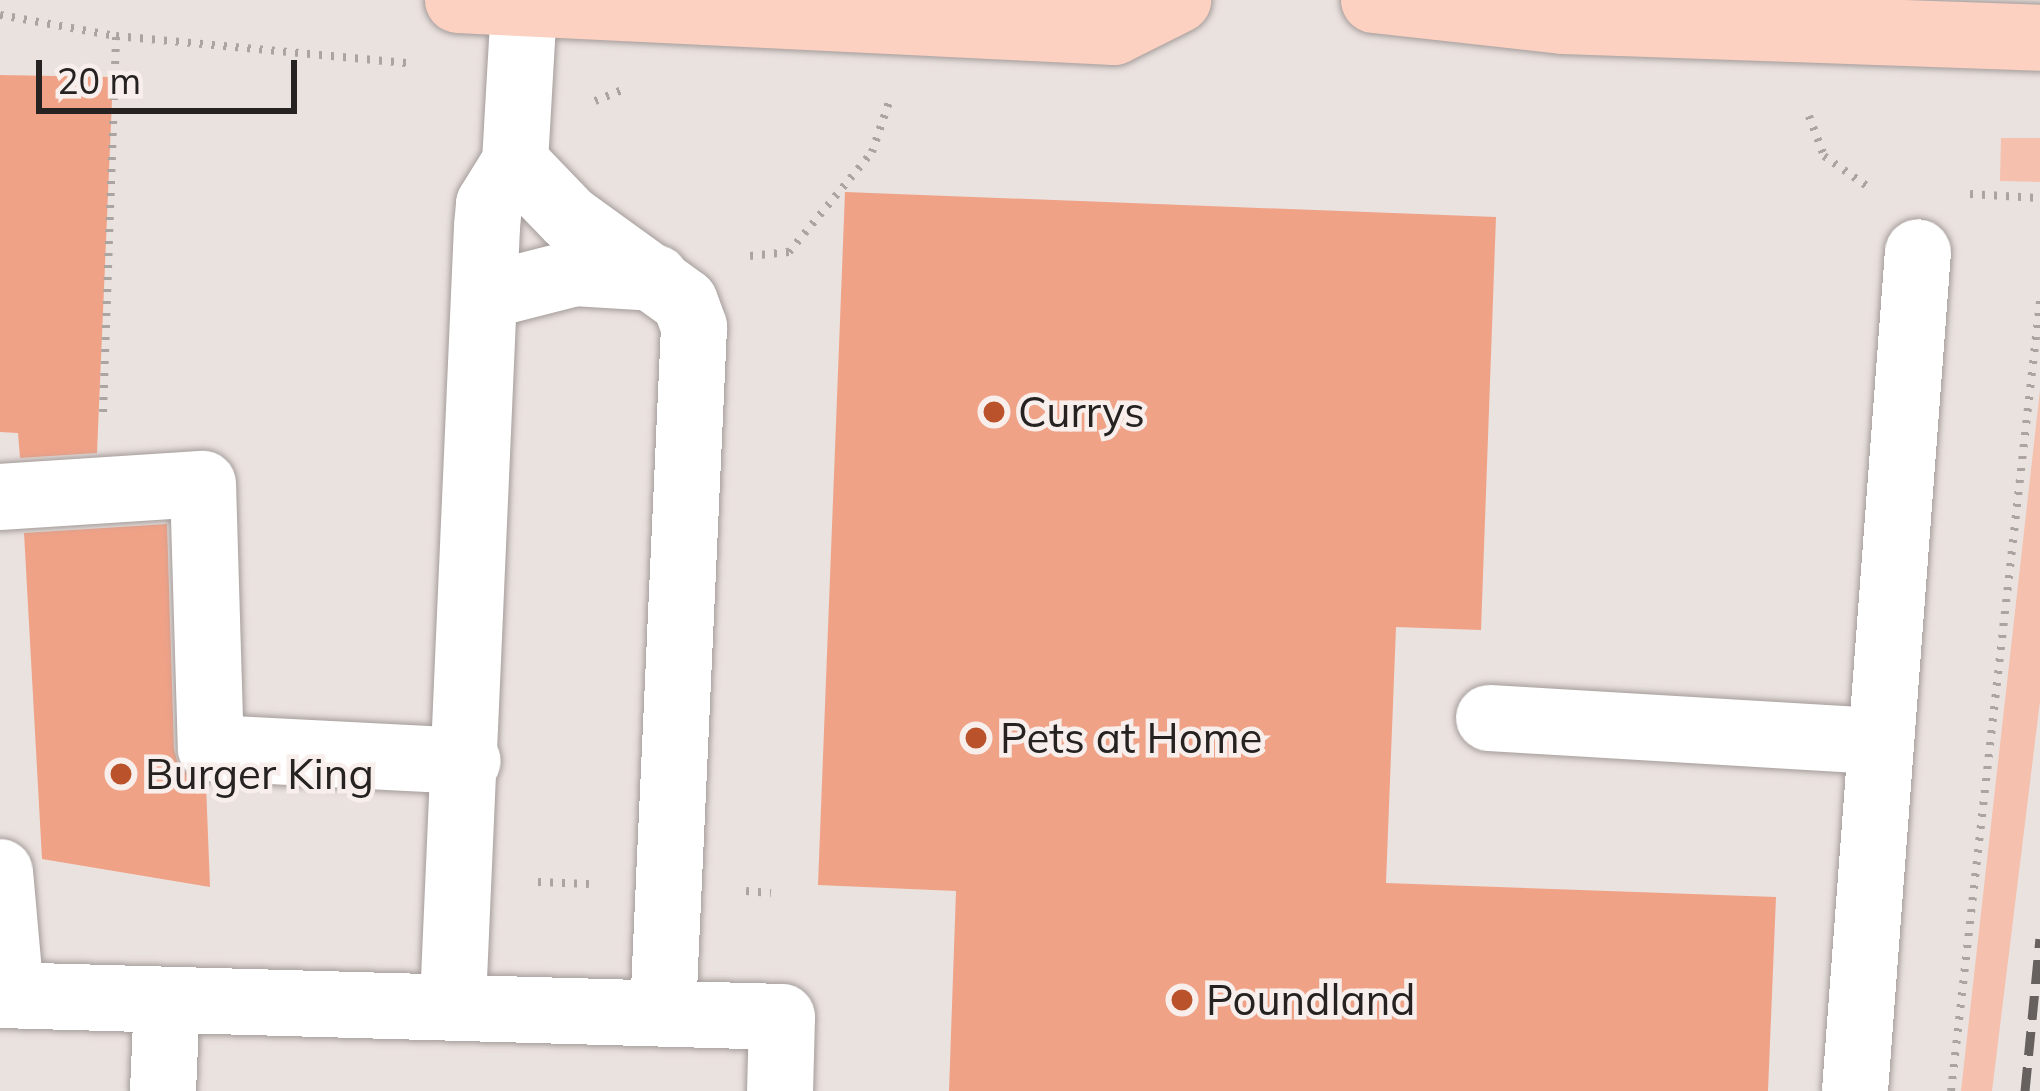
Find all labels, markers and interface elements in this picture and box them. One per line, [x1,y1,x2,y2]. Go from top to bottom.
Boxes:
scale bar [42,36,303,110]
text: 20 m [57,58,141,103]
place label: Currys [1018,387,1145,437]
marker: Currys [981,399,1007,425]
place label: Pets at Home [1000,713,1262,763]
marker: Pets at Home [963,725,989,751]
place label: Burger King [145,749,374,799]
marker: Burger King [108,761,134,787]
place label: Poundland [1206,975,1415,1025]
marker: Poundland [1169,987,1195,1013]

